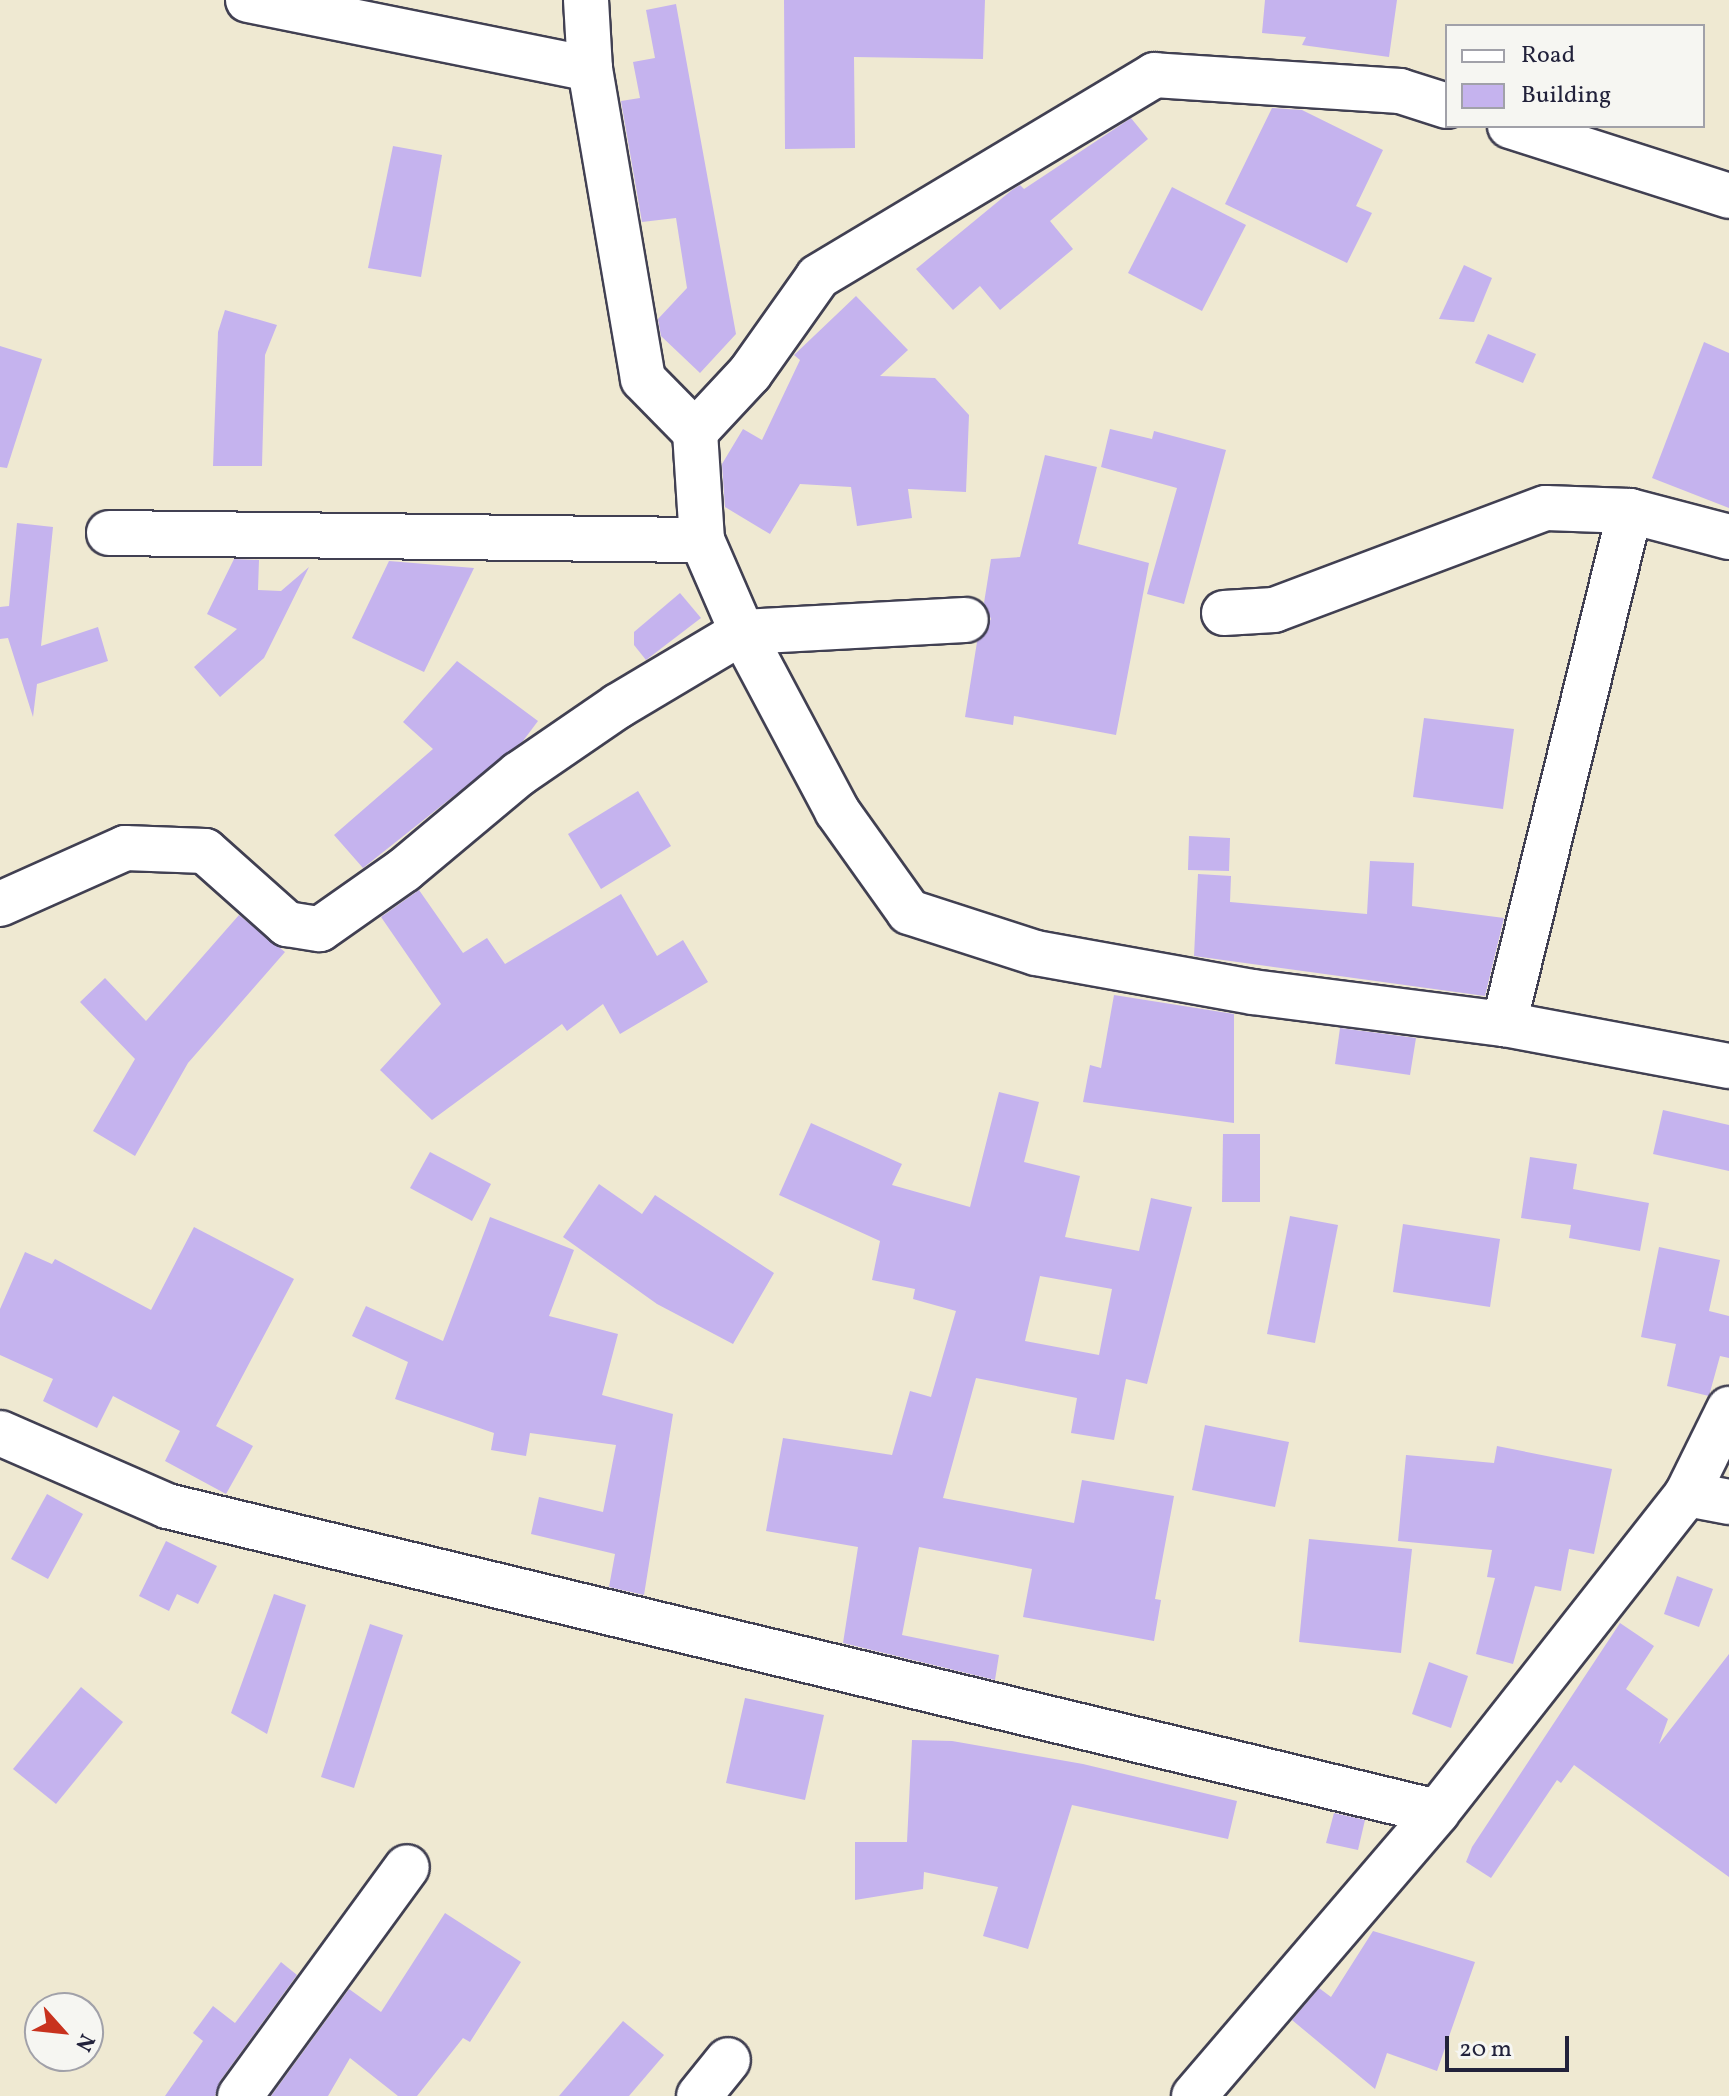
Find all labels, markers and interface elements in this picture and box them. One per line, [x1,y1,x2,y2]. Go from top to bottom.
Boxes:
legend [1445,24,1705,128]
text: Road [1521,39,1575,73]
text: Building [1521,79,1611,113]
north arrow [24,1992,104,2072]
scale bar [1449,2020,1573,2070]
text: N [67,2028,101,2056]
text: 20 m [1459,2033,1512,2067]

